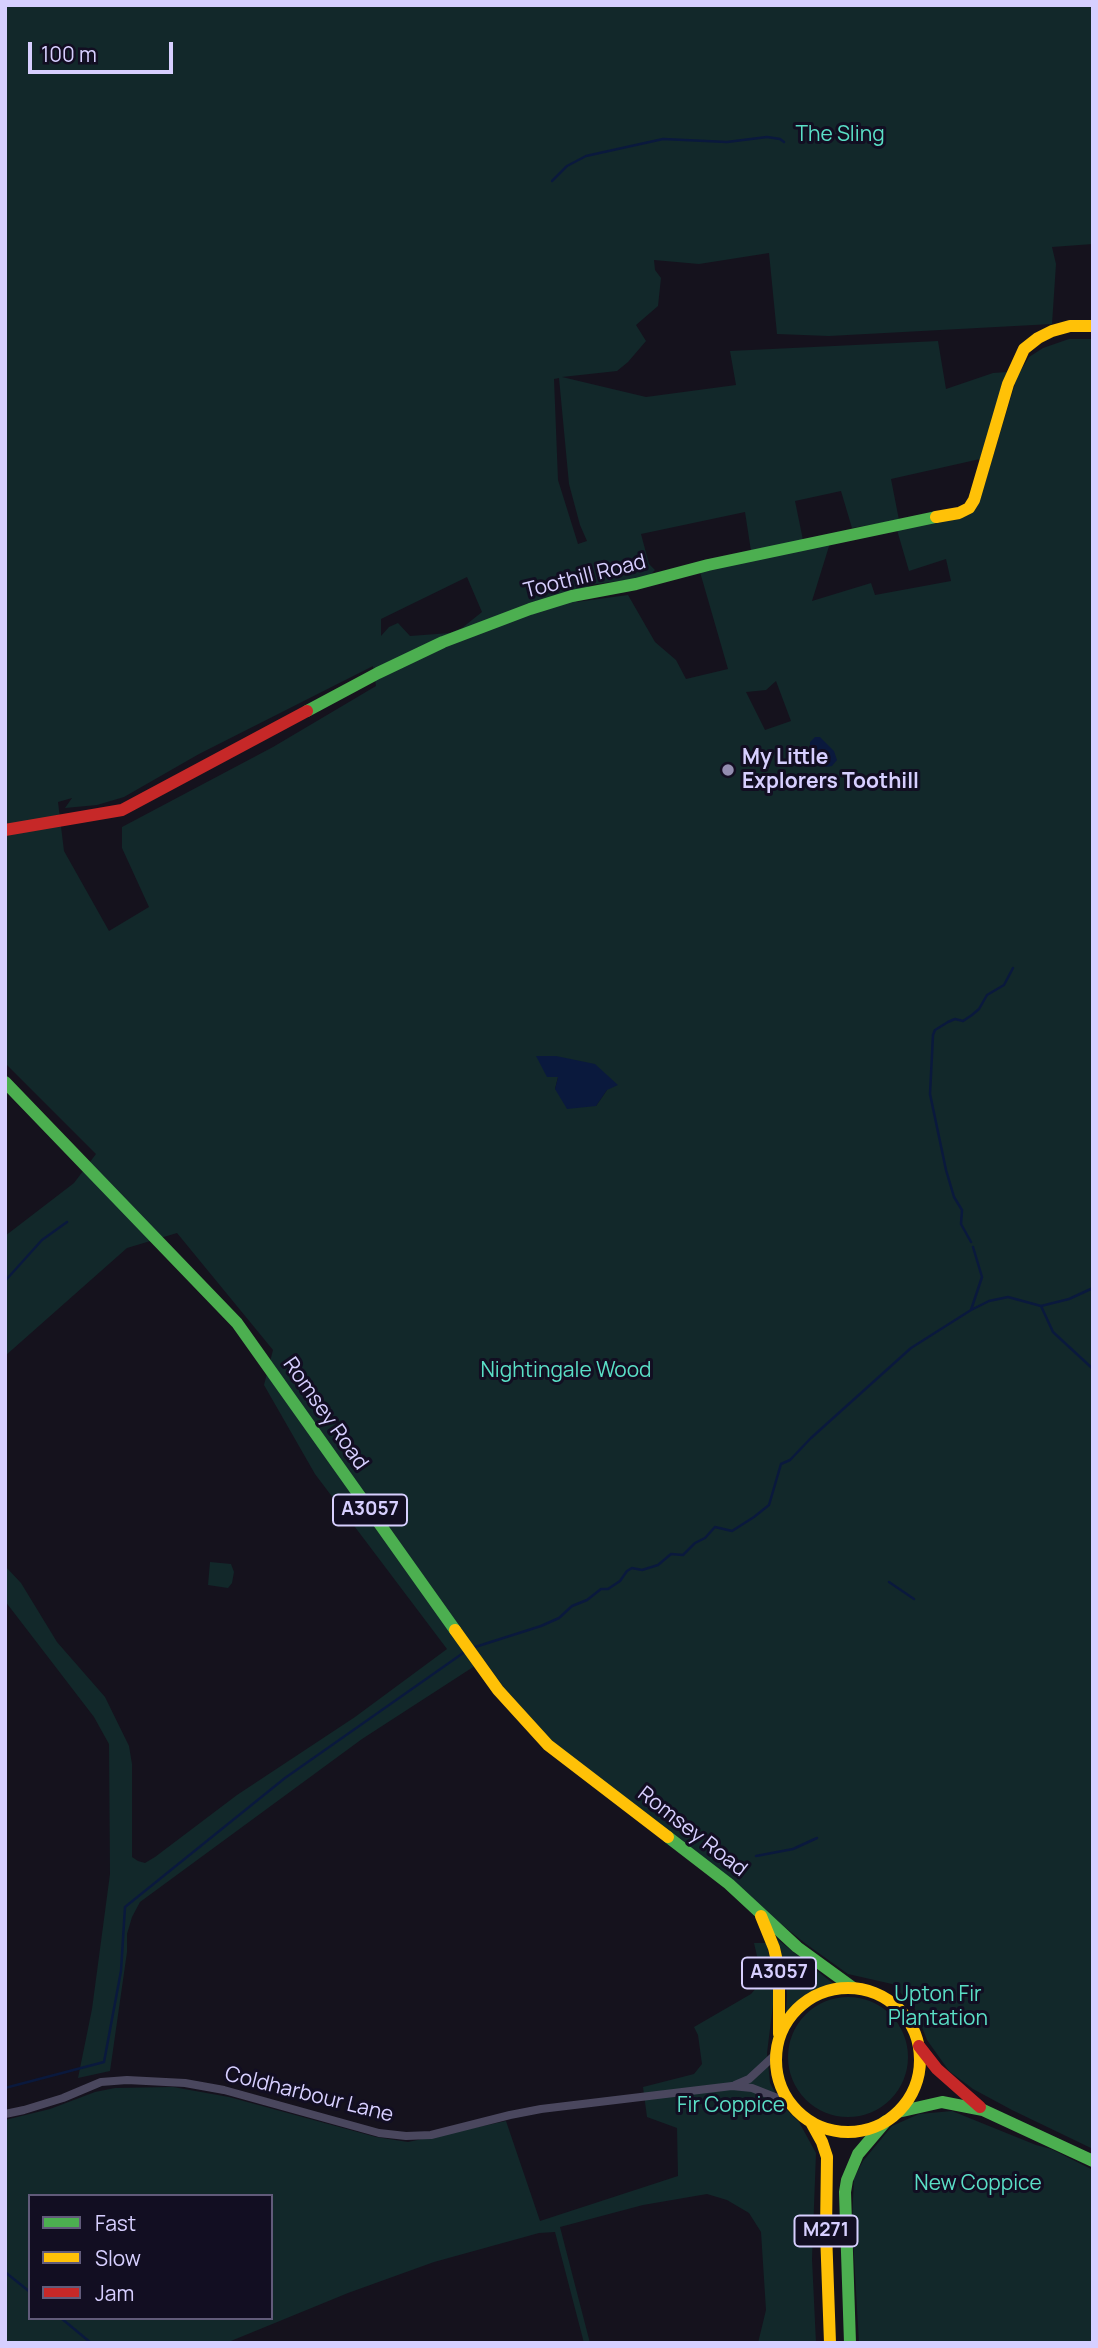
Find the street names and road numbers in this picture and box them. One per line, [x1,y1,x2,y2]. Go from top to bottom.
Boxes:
street label: Toothill Road [521,550,649,604]
street label: Romsey Road [277,1353,373,1475]
road number: A3057 [333,1494,407,1526]
street label: Romsey Road [632,1782,752,1882]
road number: A3057 [742,1957,816,1988]
street label: Coldharbour Lane [222,2062,396,2128]
road number: M271 [794,2216,858,2246]

